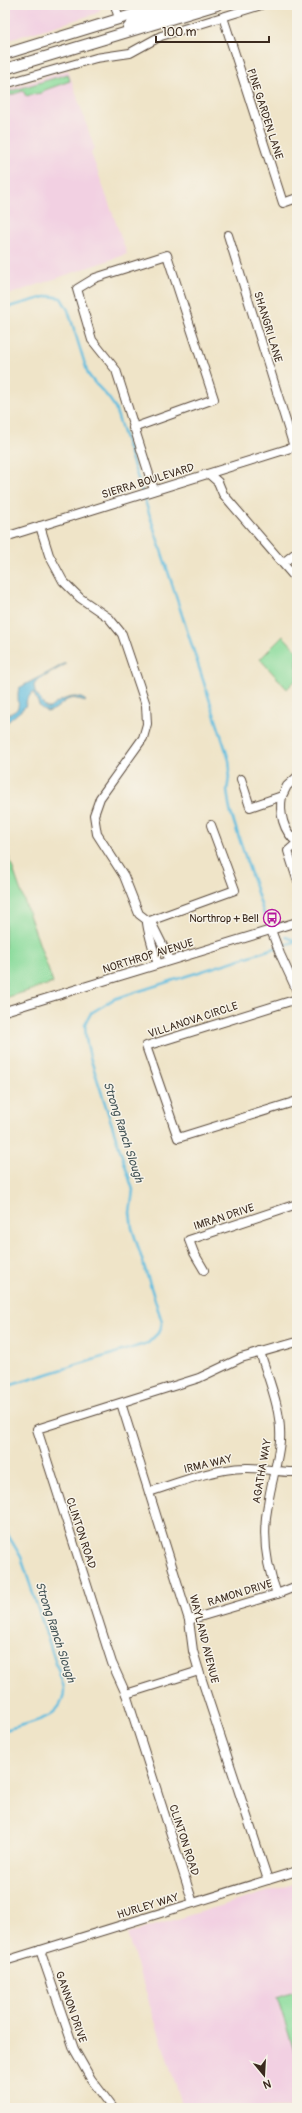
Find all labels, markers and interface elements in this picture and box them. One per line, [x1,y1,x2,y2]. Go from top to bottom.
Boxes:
scale bar [156,18,269,44]
text: 100 m [162,25,197,40]
street label: PINE GARDEN LANE [244,67,286,161]
street label: SHANGRI LANE [251,290,285,364]
street label: SIERRA BOULEVARD [100,461,196,501]
bus stop icon: Northrop + Bell [262,908,282,928]
place label: Northrop + Bell [189,912,259,925]
street label: NORTHROP AVENUE [101,936,195,976]
street label: VILLANOVA CIRCLE [146,999,240,1041]
water label: Strong Ranch Slough [100,1080,147,1186]
street label: IMRAN DRIVE [192,1201,256,1233]
street label: AGATHA WAY [250,1437,274,1504]
street label: IRMA WAY [183,1452,234,1476]
street label: CLINTON ROAD [63,1496,99,1570]
street label: RAMON DRIVE [206,1577,274,1609]
water label: Strong Ranch Slough [32,1580,79,1686]
street label: WAYLAND AVENUE [187,1593,221,1685]
street label: CLINTON ROAD [166,1803,202,1877]
street label: HURLEY WAY [116,1890,181,1922]
street label: GANNON DRIVE [53,1970,89,2045]
north arrow [244,2055,284,2095]
text: N [261,2077,272,2092]

